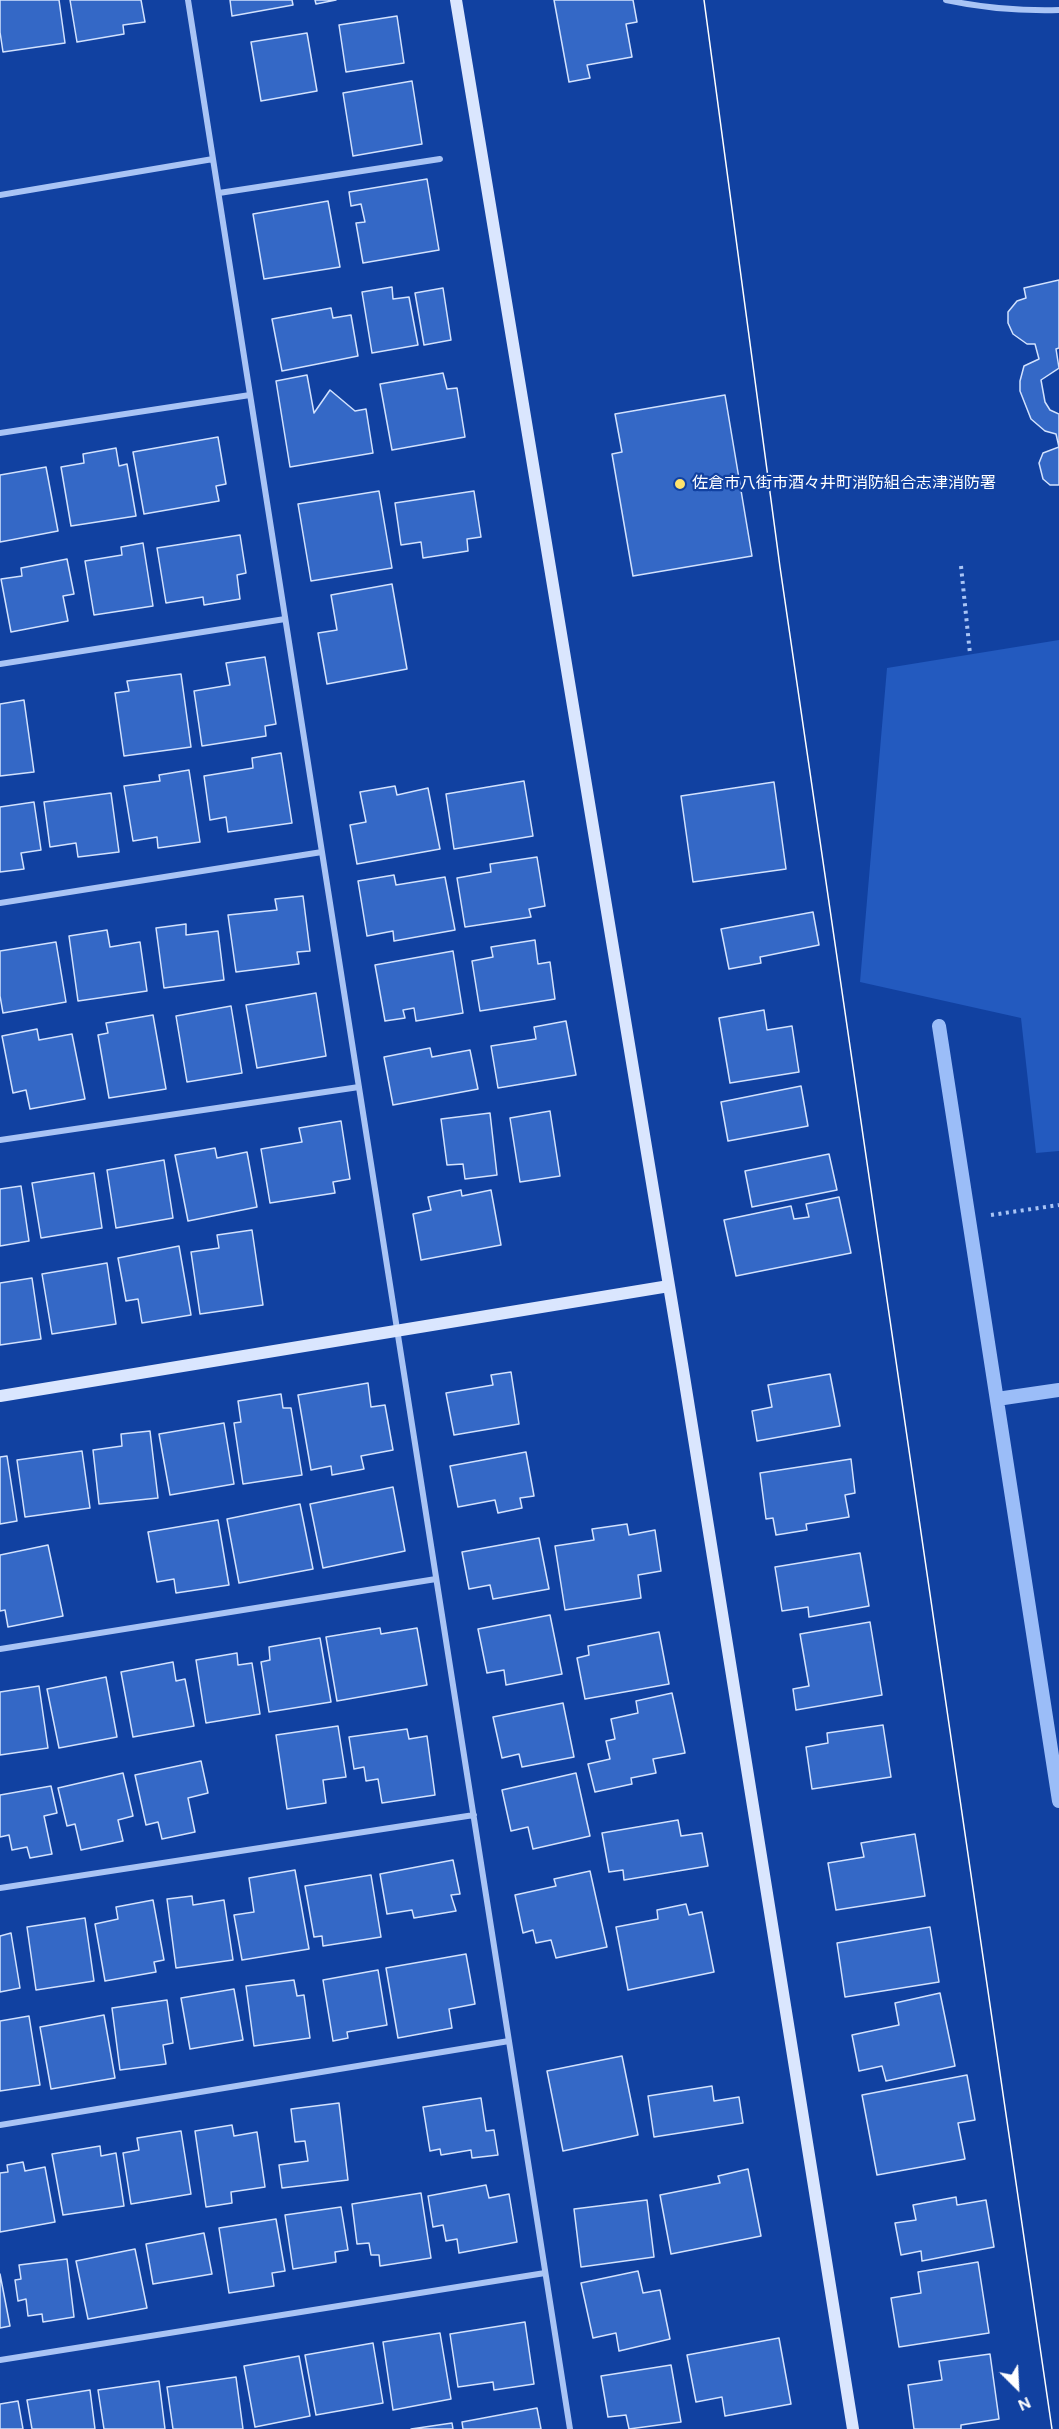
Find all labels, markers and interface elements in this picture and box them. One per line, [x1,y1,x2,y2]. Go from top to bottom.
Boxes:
place label: 佐倉市八街市酒々井町消防組合志津消防署 [692,474,996,494]
marker: 佐倉市八街市酒々井町消防組合志津消防署 [673,477,687,491]
north arrow [987,2357,1047,2417]
text: N [1015,2392,1034,2416]

